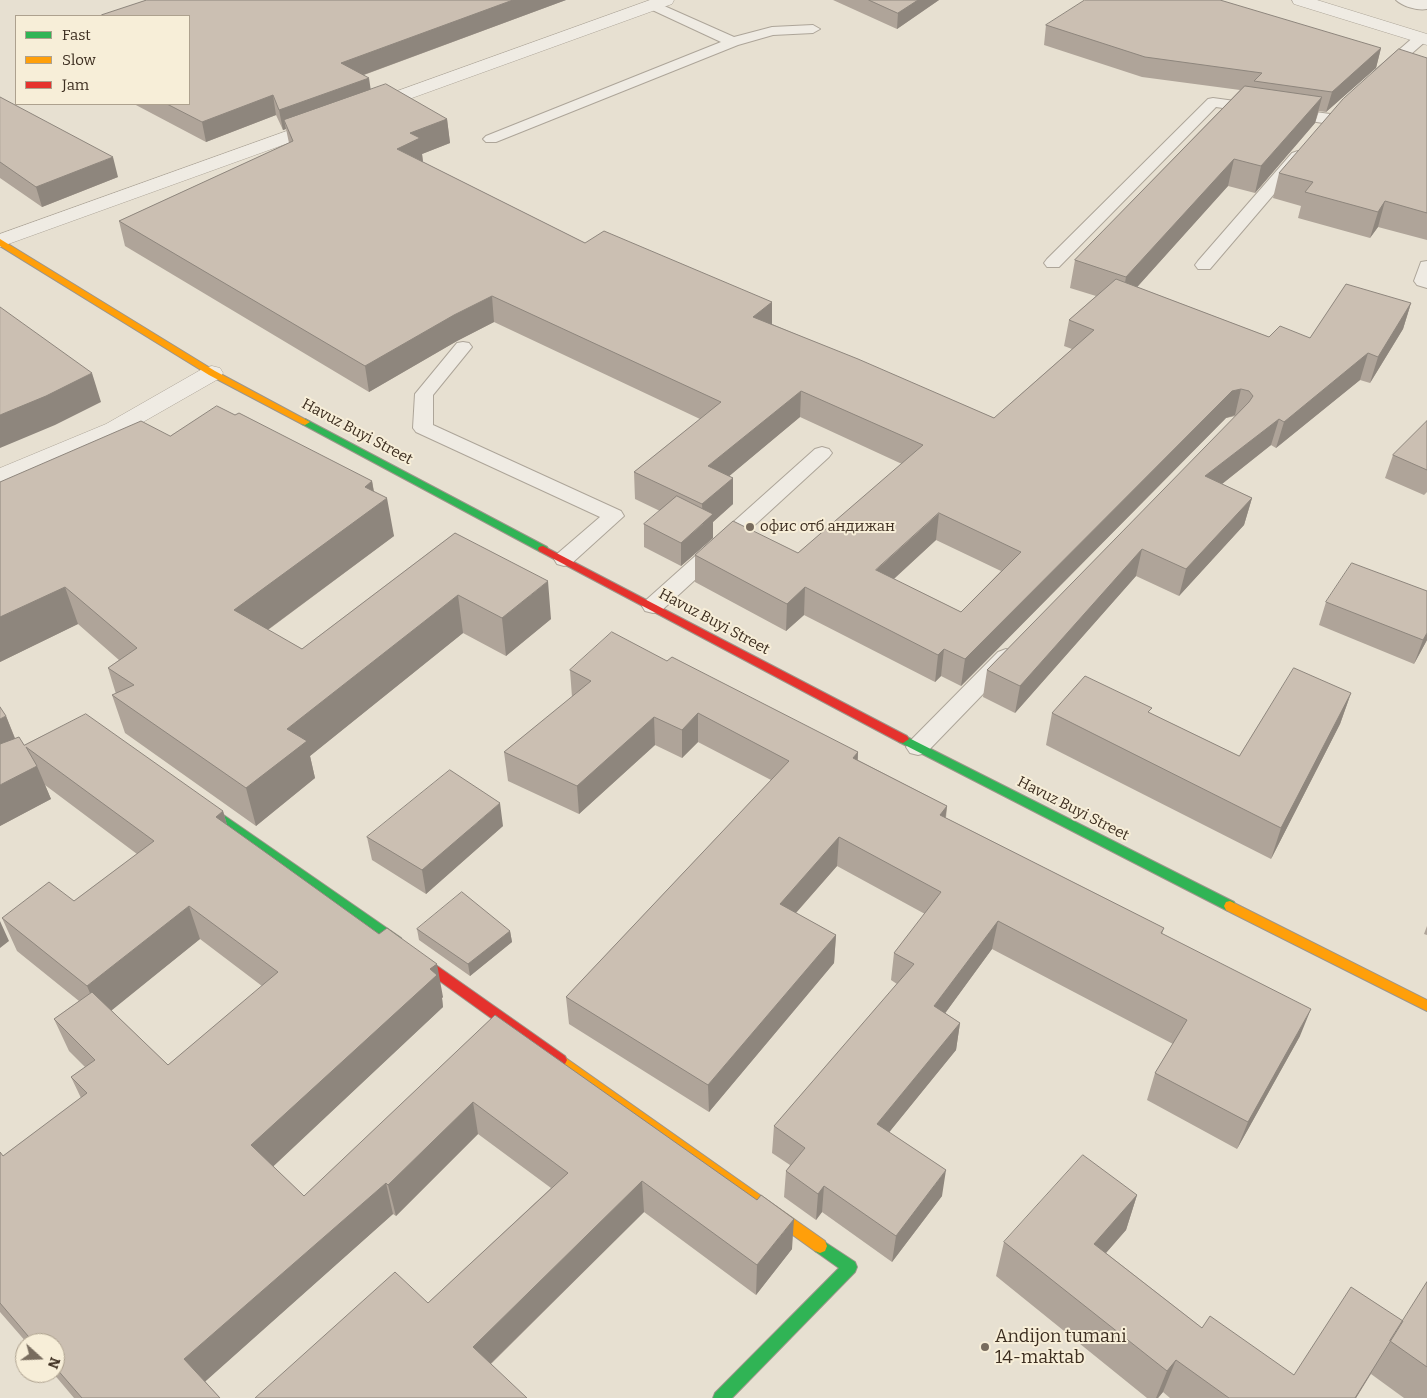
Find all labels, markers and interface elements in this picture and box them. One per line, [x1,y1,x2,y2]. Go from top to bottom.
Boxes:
legend [15,15,190,105]
text: Fast [62,26,91,44]
text: Slow [62,51,96,69]
text: Jam [62,76,89,94]
street label: Havuz Buyi Street [298,395,416,469]
place label: офис отб андижан [760,518,895,536]
marker: офис отб андижан [744,521,756,533]
street label: Havuz Buyi Street [655,585,773,659]
street label: Havuz Buyi Street [1014,773,1132,845]
place label: Andijon tumani 14-maktab [995,1326,1127,1368]
north arrow [15,1333,65,1383]
marker: Andijon tumani 14-maktab [979,1341,991,1353]
text: N [44,1355,63,1371]

